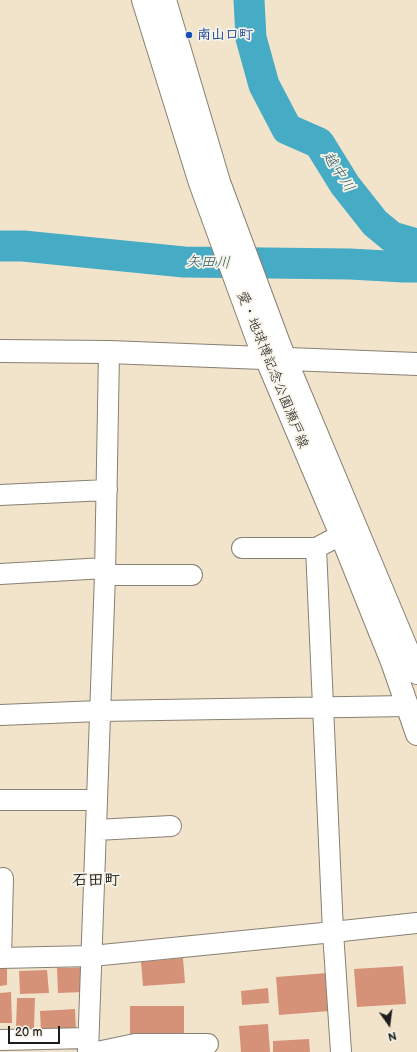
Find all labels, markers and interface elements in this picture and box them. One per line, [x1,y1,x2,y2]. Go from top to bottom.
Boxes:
place label: 南山口町 [197,27,253,43]
marker: 南山口町 [184,30,194,40]
water label: 越中川 [318,148,358,196]
water label: 矢田川 [185,253,231,273]
street label: 愛・地球博記念公園瀬戸線 [233,289,311,451]
district label: 石田町 [72,871,120,891]
north arrow [369,1004,409,1044]
scale bar [10,1018,62,1044]
text: 20 m [15,1025,42,1040]
text: N [386,1029,398,1043]

